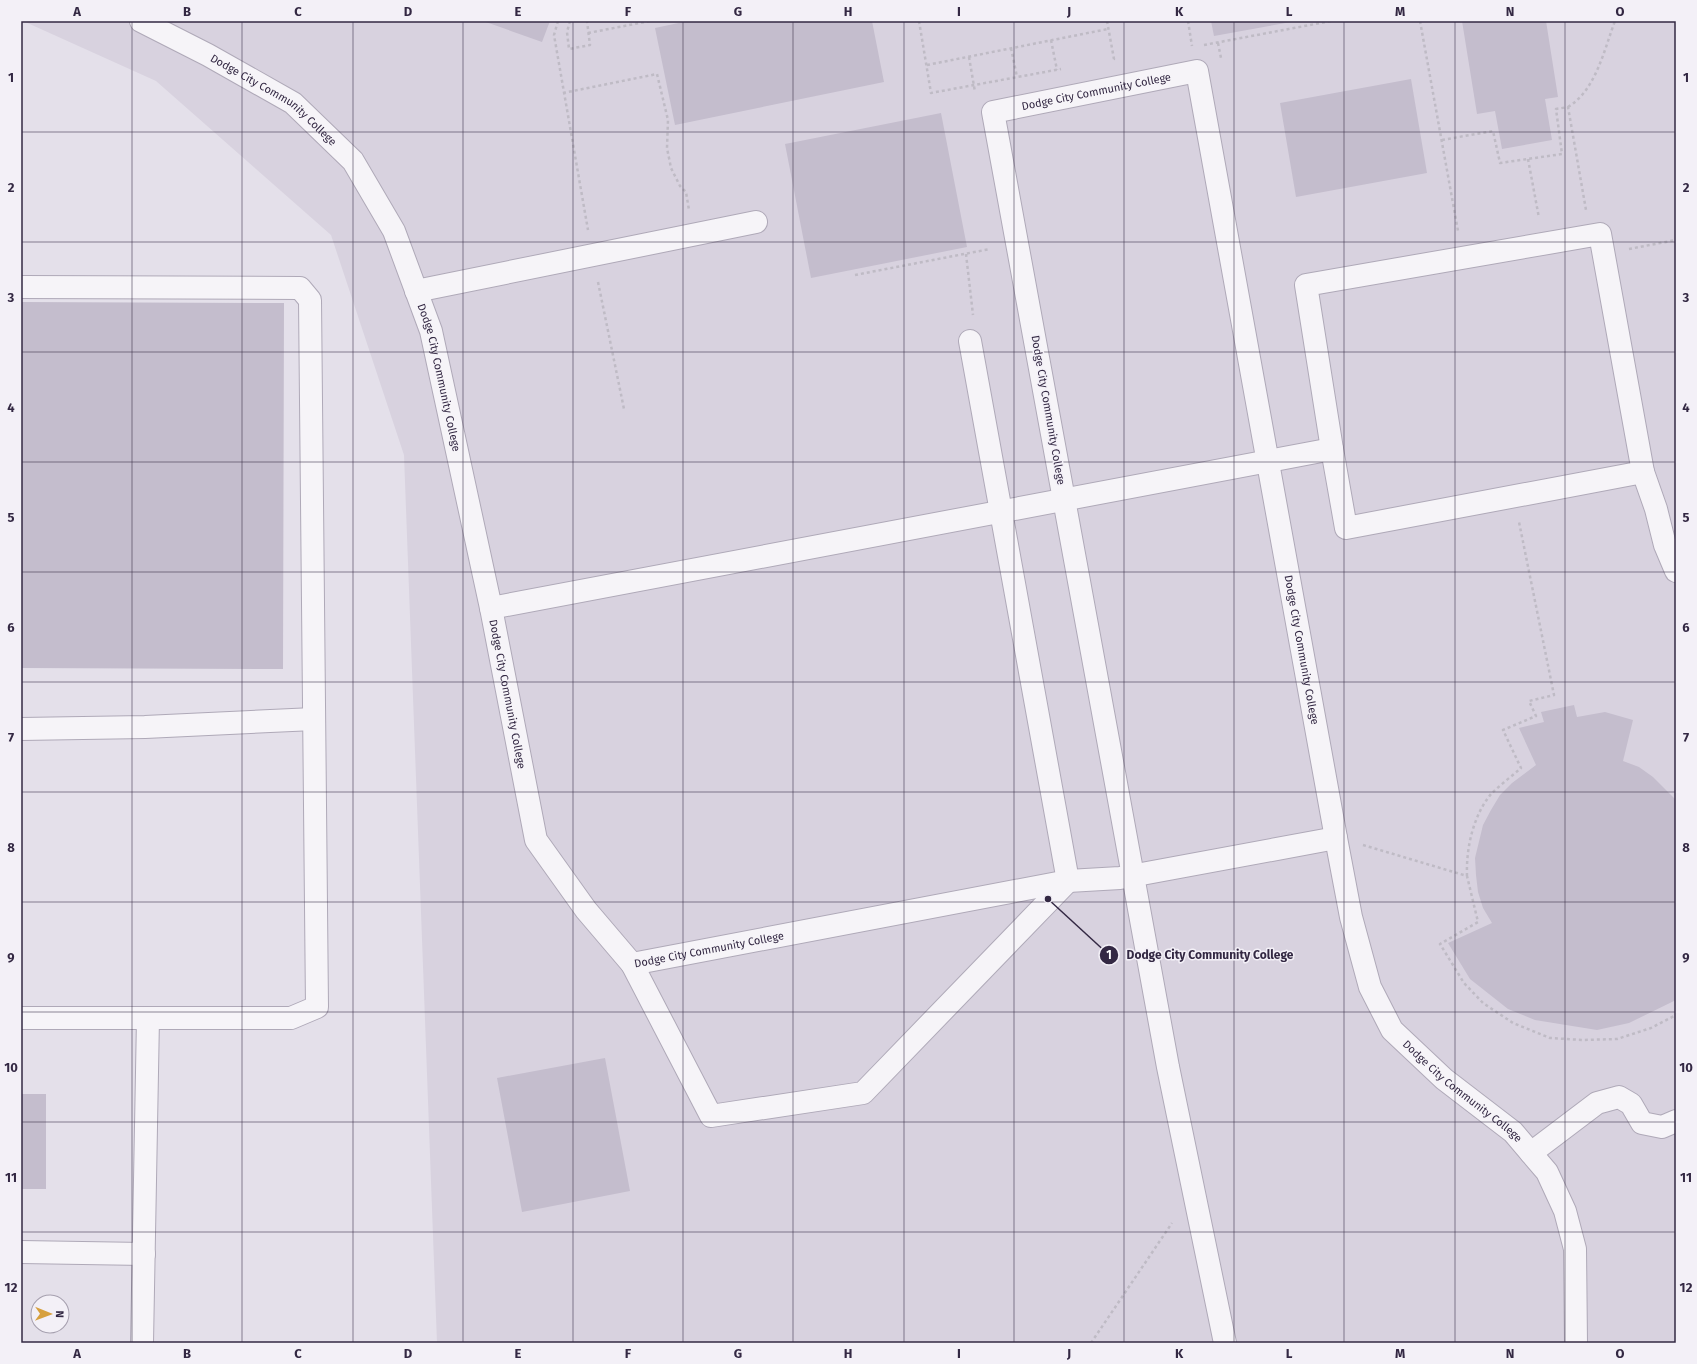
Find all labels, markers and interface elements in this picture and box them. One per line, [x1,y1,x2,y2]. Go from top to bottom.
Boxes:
text: A [72,4,81,19]
text: B [183,4,191,19]
text: C [294,4,302,19]
text: D [404,4,413,19]
text: E [515,4,522,19]
text: F [625,4,632,19]
text: G [734,4,742,19]
text: H [844,4,852,19]
text: I [957,4,961,19]
text: J [1066,4,1071,19]
text: K [1175,4,1184,19]
text: L [1286,4,1293,19]
text: M [1395,4,1405,19]
text: N [1506,4,1514,19]
text: O [1616,4,1625,19]
street label: Dodge City Community College [208,51,339,148]
text: 1 [8,70,14,85]
street label: Dodge City Community College [1020,70,1172,113]
text: 1 [1683,70,1689,85]
text: 2 [8,180,15,195]
text: 2 [1683,180,1690,195]
text: 3 [7,290,15,305]
text: 3 [1682,290,1690,305]
street label: Dodge City Community College [415,302,463,453]
street label: Dodge City Community College [1028,334,1068,486]
text: 4 [7,400,15,415]
text: 4 [1682,400,1690,415]
text: 5 [8,510,15,525]
text: 5 [1683,510,1690,525]
street label: Dodge City Community College [1282,574,1322,726]
street label: Dodge City Community College [487,618,529,770]
text: 6 [7,620,15,635]
text: 6 [1682,620,1690,635]
text: 7 [8,730,14,745]
text: 7 [1683,730,1689,745]
text: 8 [7,840,15,855]
text: 8 [1682,840,1690,855]
street label: Dodge City Community College [633,929,785,970]
callout: Dodge City Community College [1099,943,1302,967]
text: 1 [1106,948,1112,962]
text: Dodge City Community College [1127,948,1294,962]
text: 9 [7,950,15,965]
text: 9 [1682,950,1690,965]
street label: Dodge City Community College [1400,1037,1525,1145]
text: 10 [4,1060,18,1075]
text: 10 [1679,1060,1693,1075]
text: 11 [5,1170,17,1185]
text: 11 [1680,1170,1692,1185]
text: 12 [5,1280,18,1295]
text: 12 [1680,1280,1693,1295]
north arrow [30,1294,70,1334]
text: N [53,1310,66,1318]
text: A [72,1346,81,1361]
text: B [183,1346,191,1361]
text: C [294,1346,302,1361]
text: D [404,1346,413,1361]
text: E [515,1346,522,1361]
text: F [625,1346,632,1361]
text: G [734,1346,742,1361]
text: H [844,1346,852,1361]
text: I [957,1346,961,1361]
text: J [1066,1346,1071,1361]
text: K [1175,1346,1184,1361]
text: L [1286,1346,1293,1361]
text: M [1395,1346,1405,1361]
text: N [1506,1346,1514,1361]
text: O [1616,1346,1625,1361]

